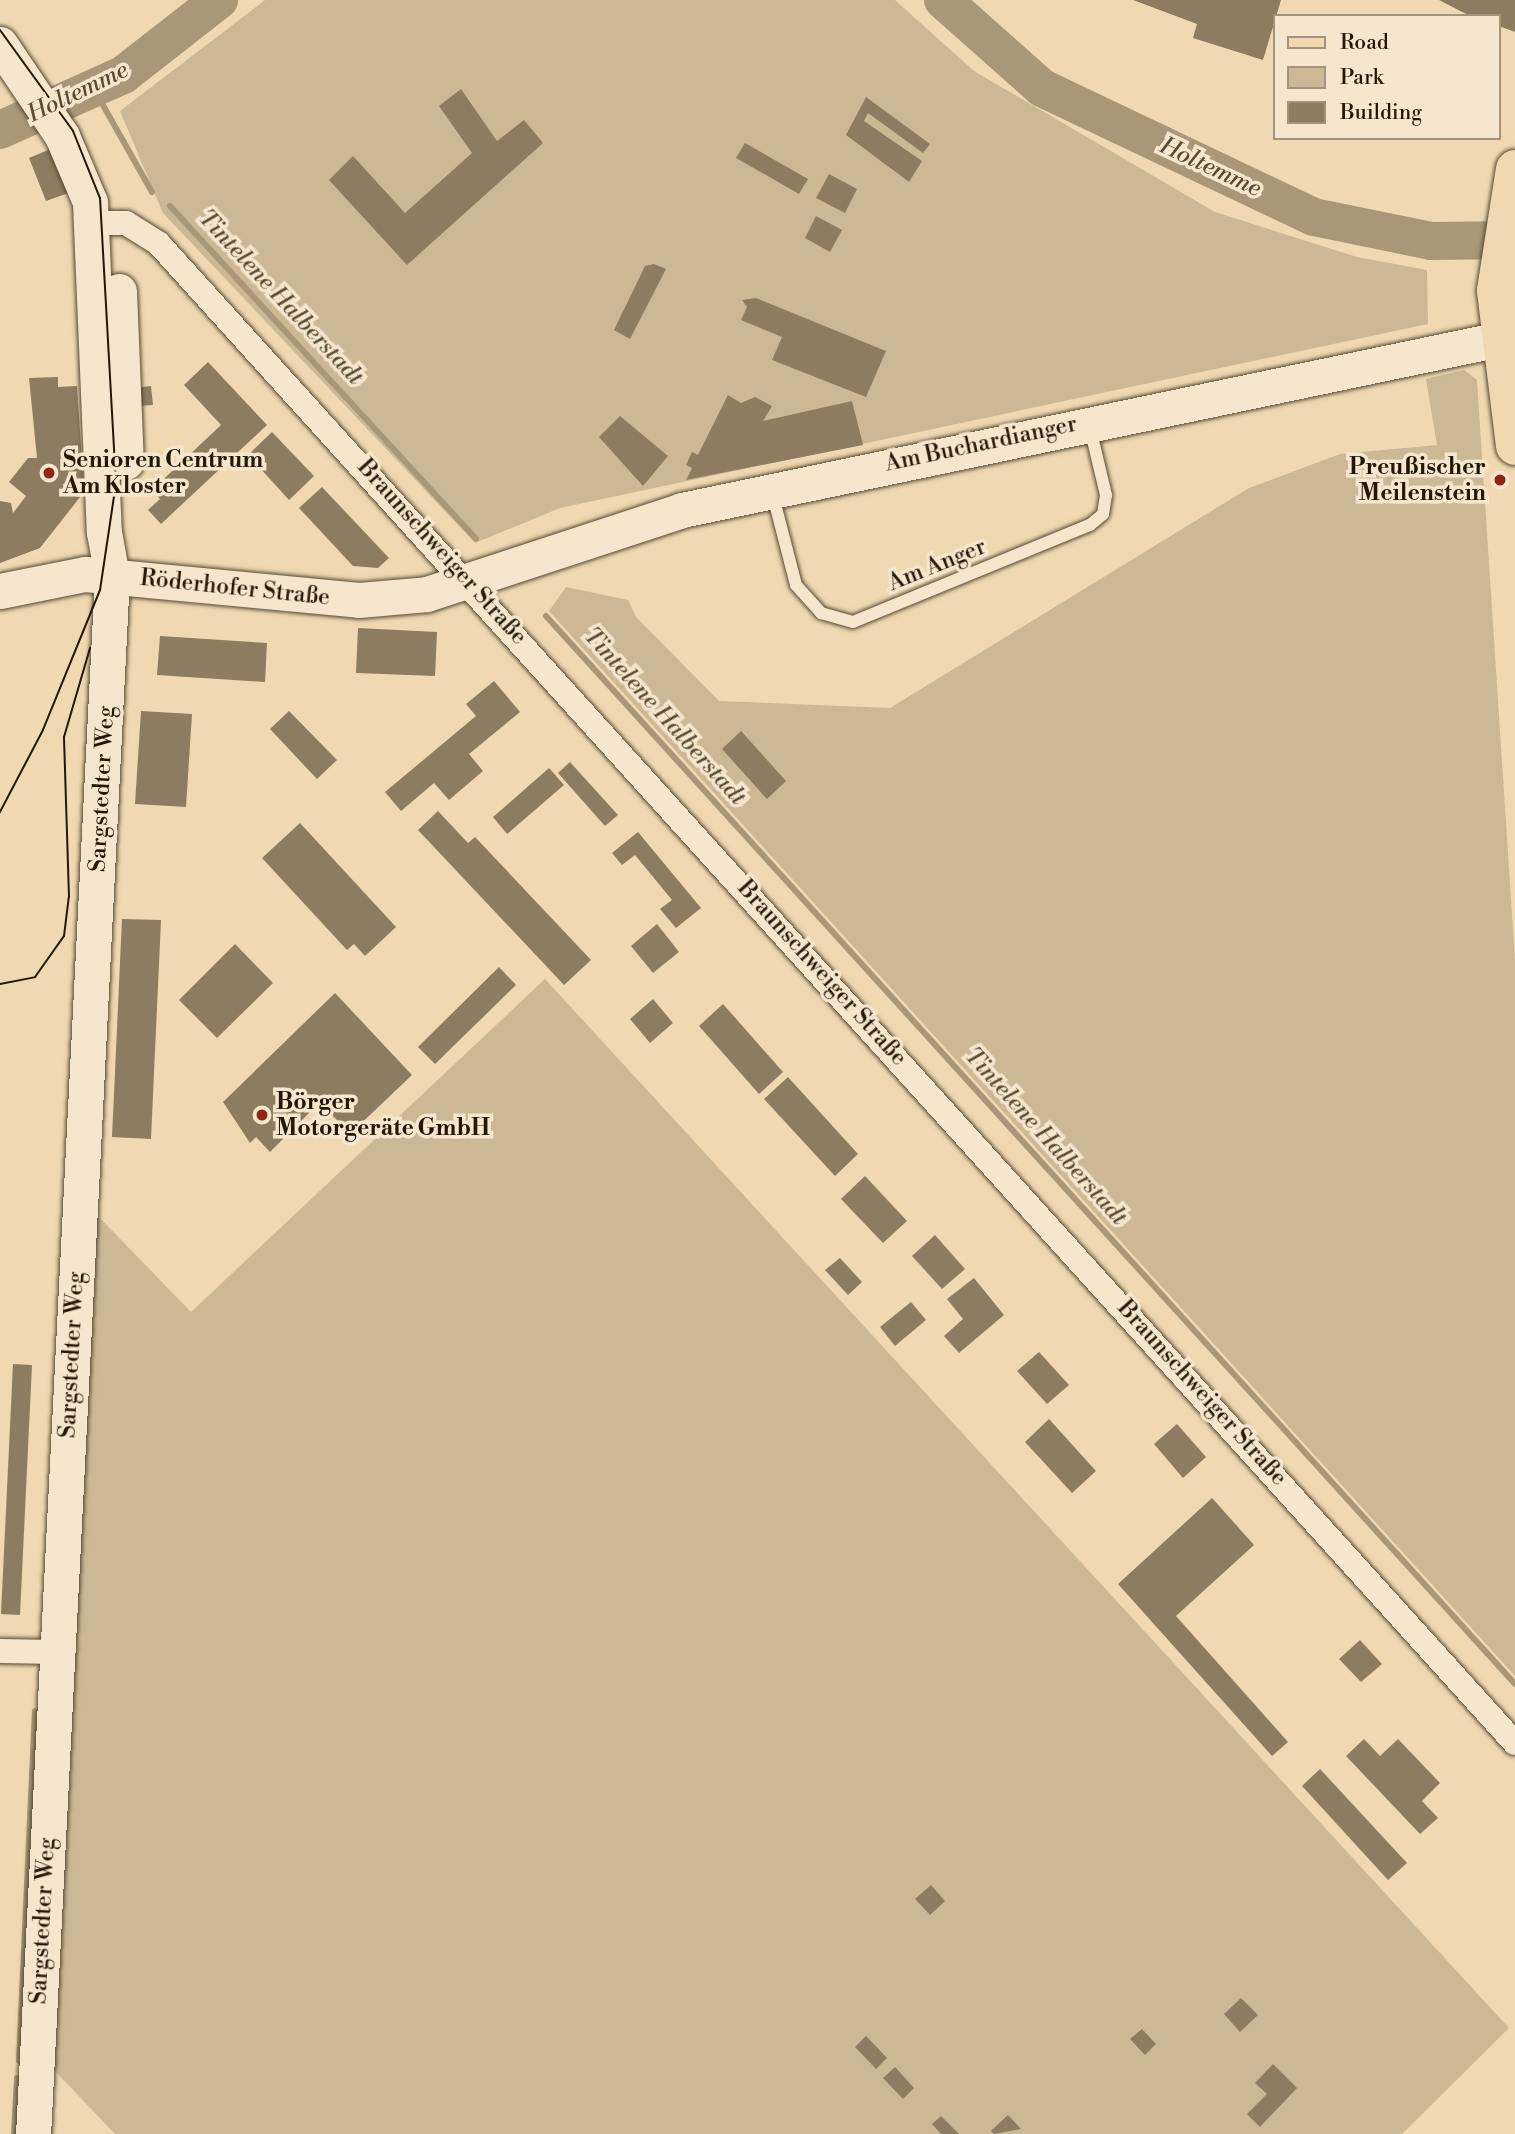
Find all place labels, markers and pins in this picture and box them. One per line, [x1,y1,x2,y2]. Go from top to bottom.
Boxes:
place label: Senioren Centrum Am Kloster [63,446,263,500]
place label: Preußischer Meilenstein [1349,453,1486,507]
marker: Senioren Centrum Am Kloster [41,465,57,481]
marker: Preußischer Meilenstein [1492,472,1508,488]
place label: Börger Motorgeräte GmbH [276,1088,490,1142]
marker: Börger Motorgeräte GmbH [254,1107,270,1123]

